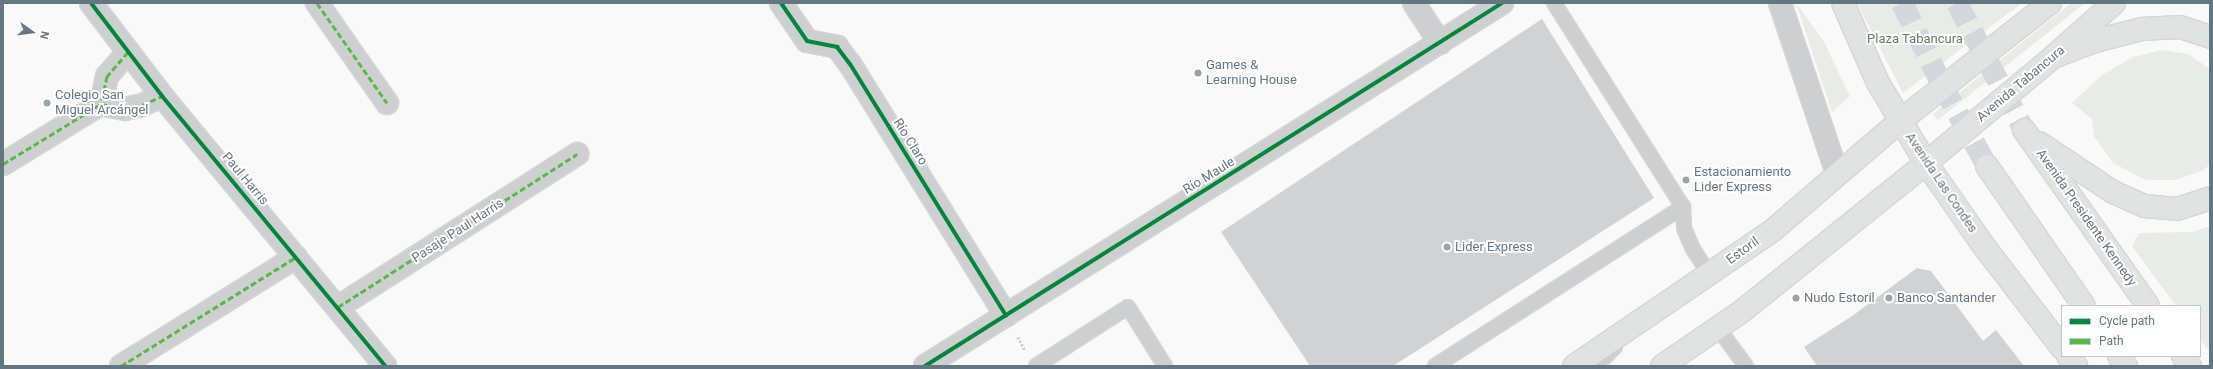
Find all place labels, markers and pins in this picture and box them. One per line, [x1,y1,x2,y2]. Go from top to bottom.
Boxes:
place label: Games & Learning House [1206,58,1297,89]
marker: Games & Learning House [1193,68,1203,78]
place label: Colegio San Miguel Arcángel [55,88,148,119]
marker: Colegio San Miguel Arcángel [42,98,52,108]
place label: Estacionamiento Lider Express [1694,165,1791,196]
marker: Estacionamiento Lider Express [1681,175,1691,185]
place label: Lider Express [1455,239,1533,255]
marker: Lider Express [1442,242,1452,252]
place label: Nudo Estoril [1804,290,1875,306]
place label: Banco Santander [1897,290,1996,306]
marker: Nudo Estoril [1791,293,1801,303]
marker: Banco Santander [1884,293,1894,303]

